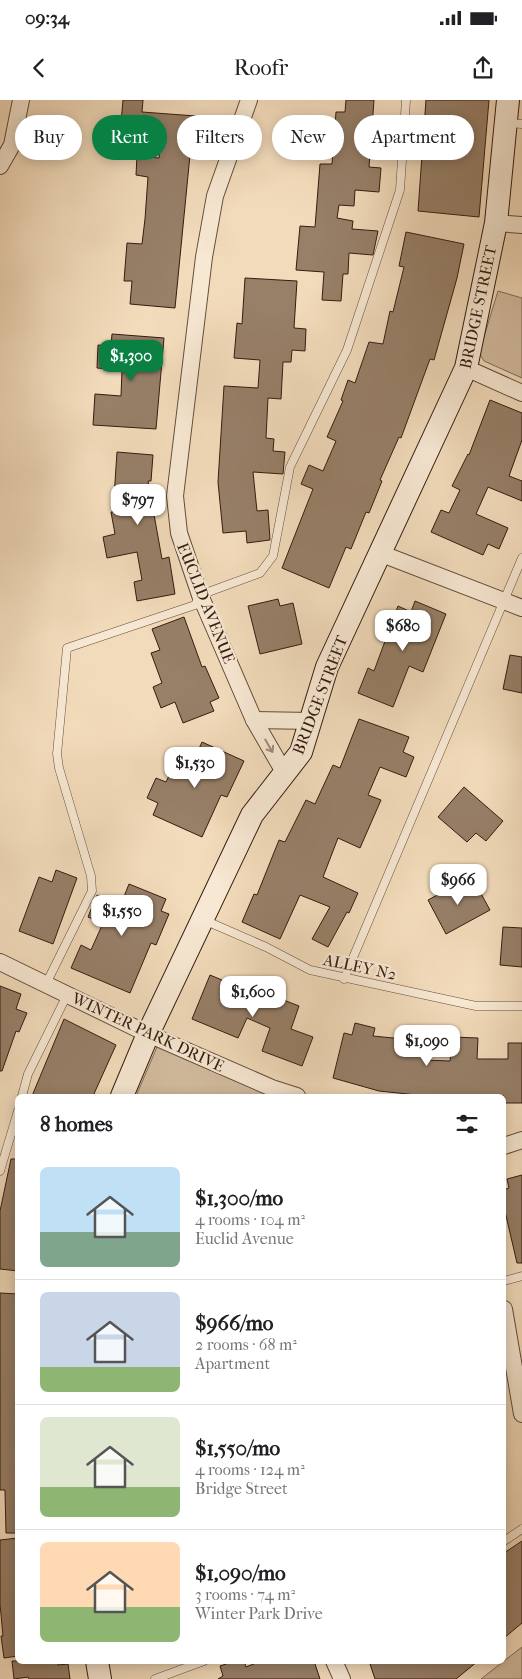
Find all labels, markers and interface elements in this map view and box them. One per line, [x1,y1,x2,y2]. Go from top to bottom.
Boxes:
text: 09:34 [25,7,69,29]
icon: back [25,54,53,82]
icon: share [469,54,497,82]
text: Roofr [234,55,288,81]
chip: Buy [15,115,82,160]
chip: Rent [92,115,167,160]
chip: Filters [177,115,262,160]
chip: New [272,115,344,160]
chip: Apartment [354,115,474,160]
street label: BRIDGE STREET [456,243,500,371]
pin: $1,300 [90,340,172,382]
text: $1,300 [110,346,152,365]
pin: $797 [108,484,168,526]
text: $797 [122,490,154,509]
street label: EUCLID AVENUE [173,540,239,666]
pin: $680 [373,610,433,652]
text: $680 [386,616,420,635]
street label: BRIDGE STREET [289,633,351,757]
one-way arrow [265,738,275,753]
pin: $1,530 [154,746,236,789]
text: $1,530 [175,753,215,772]
pin: $966 [428,864,488,906]
text: $966 [441,870,475,889]
pin: $1,550 [81,894,163,937]
text: $1,550 [102,901,142,920]
street label: ALLEY N2 [321,950,398,984]
pin: $1,600 [212,976,294,1018]
text: $1,600 [231,982,275,1001]
street label: WINTER PARK DRIVE [68,988,227,1076]
pin: $1,090 [386,1024,468,1067]
text: $1,090 [405,1031,449,1050]
icon: filters [453,1110,481,1138]
text: 8 homes [40,1112,113,1136]
text: $1,300/mo [195,1186,283,1210]
icon: home [80,1187,140,1247]
text: 4 rooms · 104 m² [195,1210,305,1229]
text: Euclid Avenue [195,1229,294,1248]
text: $966/mo [195,1311,273,1335]
icon: home [80,1312,140,1372]
text: 2 rooms · 68 m² [195,1335,297,1354]
text: Apartment [195,1354,270,1373]
text: $1,550/mo [195,1436,280,1460]
icon: home [80,1437,140,1497]
text: 4 rooms · 124 m² [195,1460,305,1479]
text: Bridge Street [195,1479,288,1498]
text: $1,090/mo [195,1561,286,1585]
icon: home [80,1562,140,1622]
text: 3 rooms · 74 m² [195,1585,295,1604]
text: Winter Park Drive [195,1604,323,1623]

